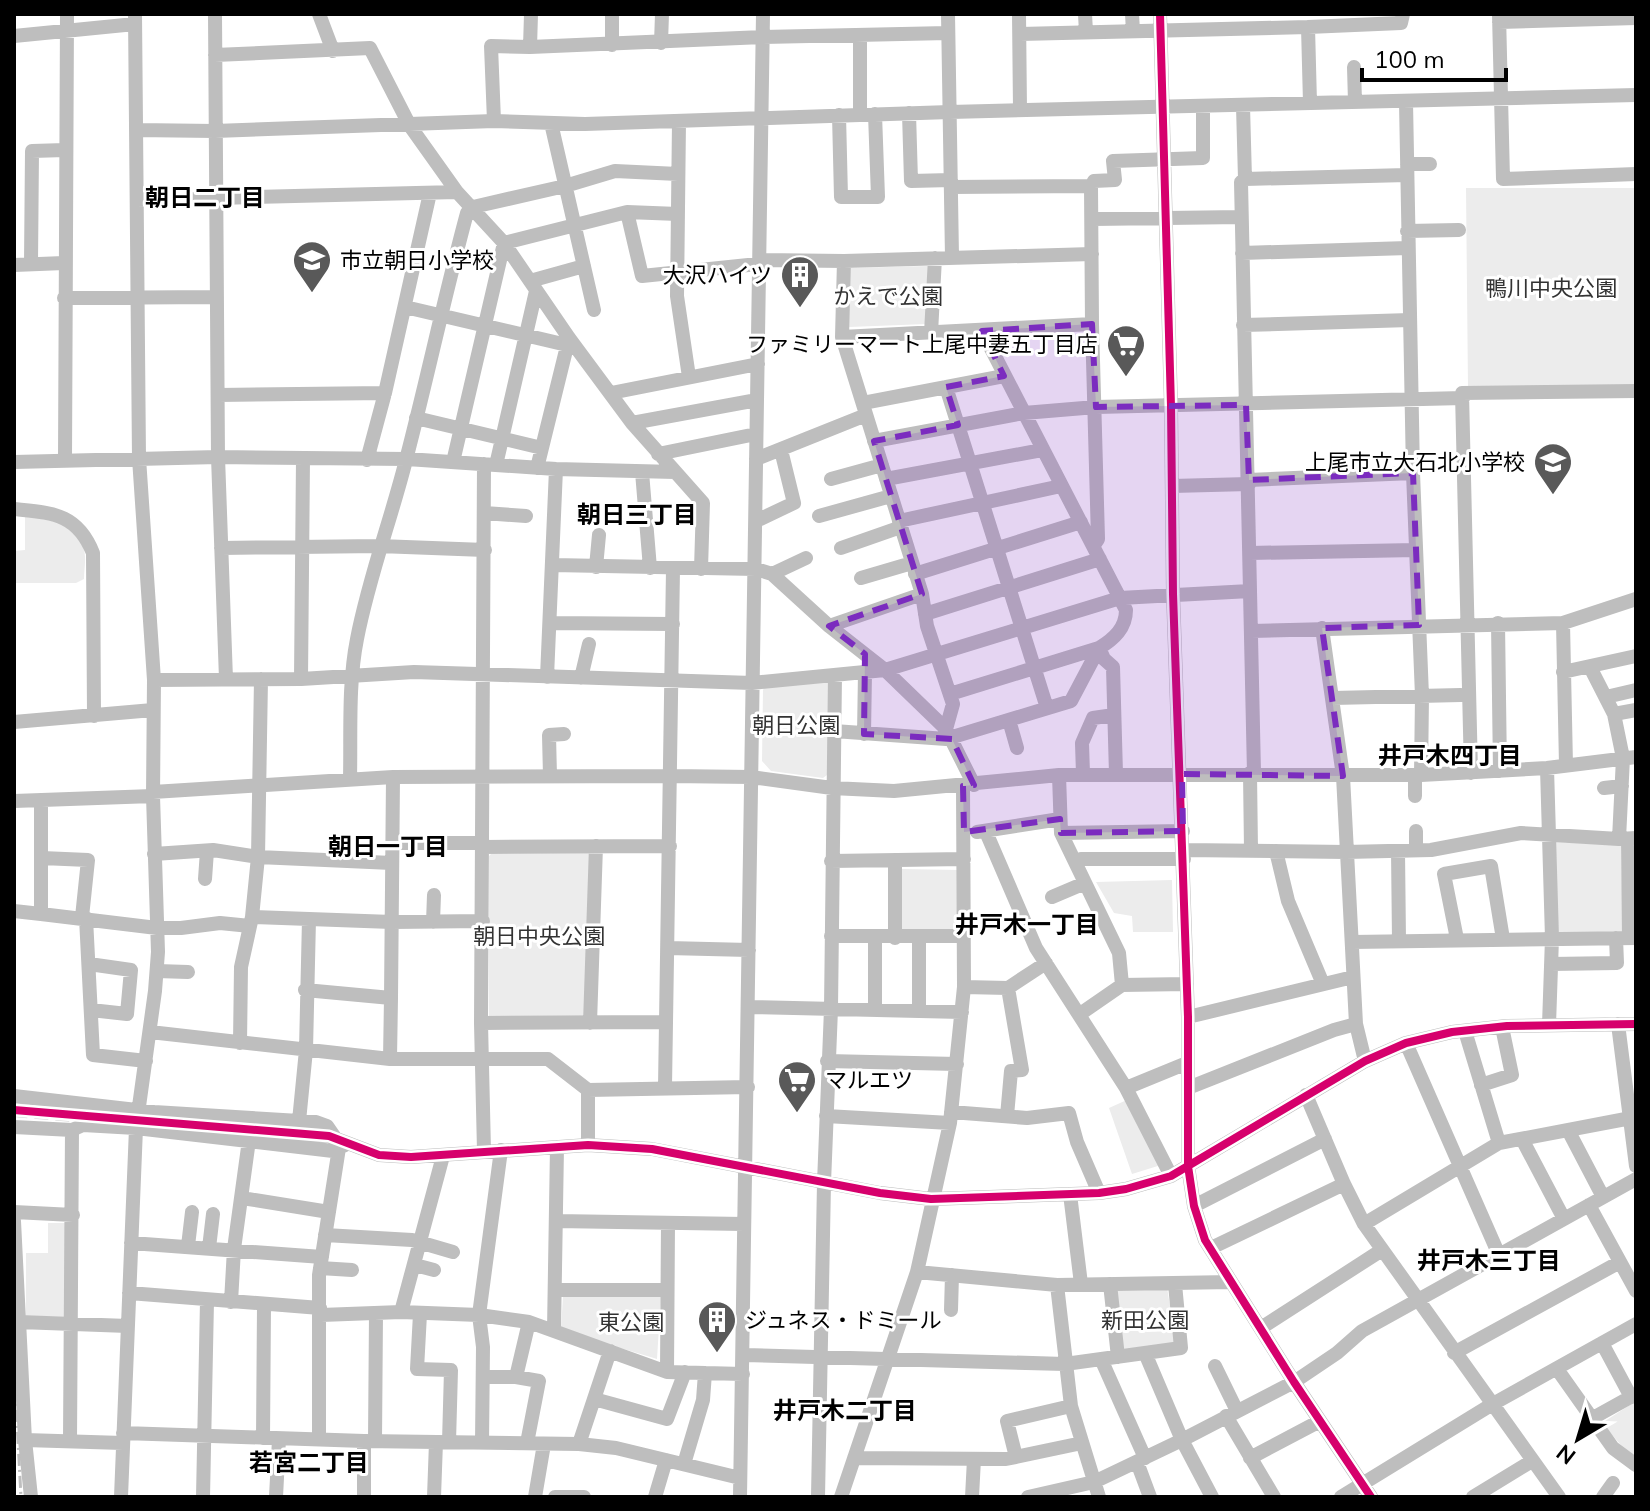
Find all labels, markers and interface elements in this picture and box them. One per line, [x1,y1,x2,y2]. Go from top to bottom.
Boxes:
scale bar [1362,32,1506,82]
text: 100 m [1374,44,1445,74]
district label: 朝日二丁目 [145,182,265,212]
school or university icon: 市立朝日小学校 [291,239,333,294]
place label: 市立朝日小学校 [340,246,494,274]
building icon: 大沢ハイツ [779,254,821,309]
place label: 大沢ハイツ [662,261,772,289]
park label: 鴨川中央公園 [1485,274,1617,302]
park label: かえで公園 [833,282,943,310]
supermarket icon: ファミリーマート上尾中妻五丁目店 [1105,323,1147,378]
place label: ファミリーマート上尾中妻五丁目店 [746,330,1098,358]
school or university icon: 上尾市立大石北小学校 [1532,441,1574,496]
place label: 上尾市立大石北小学校 [1305,448,1525,476]
district label: 朝日三丁目 [577,499,697,529]
park label: 朝日公園 [752,711,840,739]
district label: 井戸木四丁目 [1378,740,1522,770]
district label: 朝日一丁目 [328,831,448,861]
district label: 井戸木一丁目 [955,909,1099,939]
park label: 朝日中央公園 [473,922,605,950]
supermarket icon: マルエツ [776,1059,818,1114]
place label: マルエツ [825,1066,913,1094]
district label: 井戸木三丁目 [1417,1245,1561,1275]
building icon: ジュネス・ドミール [696,1299,738,1354]
place label: ジュネス・ドミール [745,1306,941,1334]
park label: 新田公園 [1101,1306,1189,1334]
park label: 東公園 [598,1308,664,1336]
district label: 井戸木二丁目 [773,1395,917,1425]
north arrow [1538,1399,1618,1479]
text: N [1551,1439,1581,1471]
district label: 若宮二丁目 [249,1447,369,1477]

